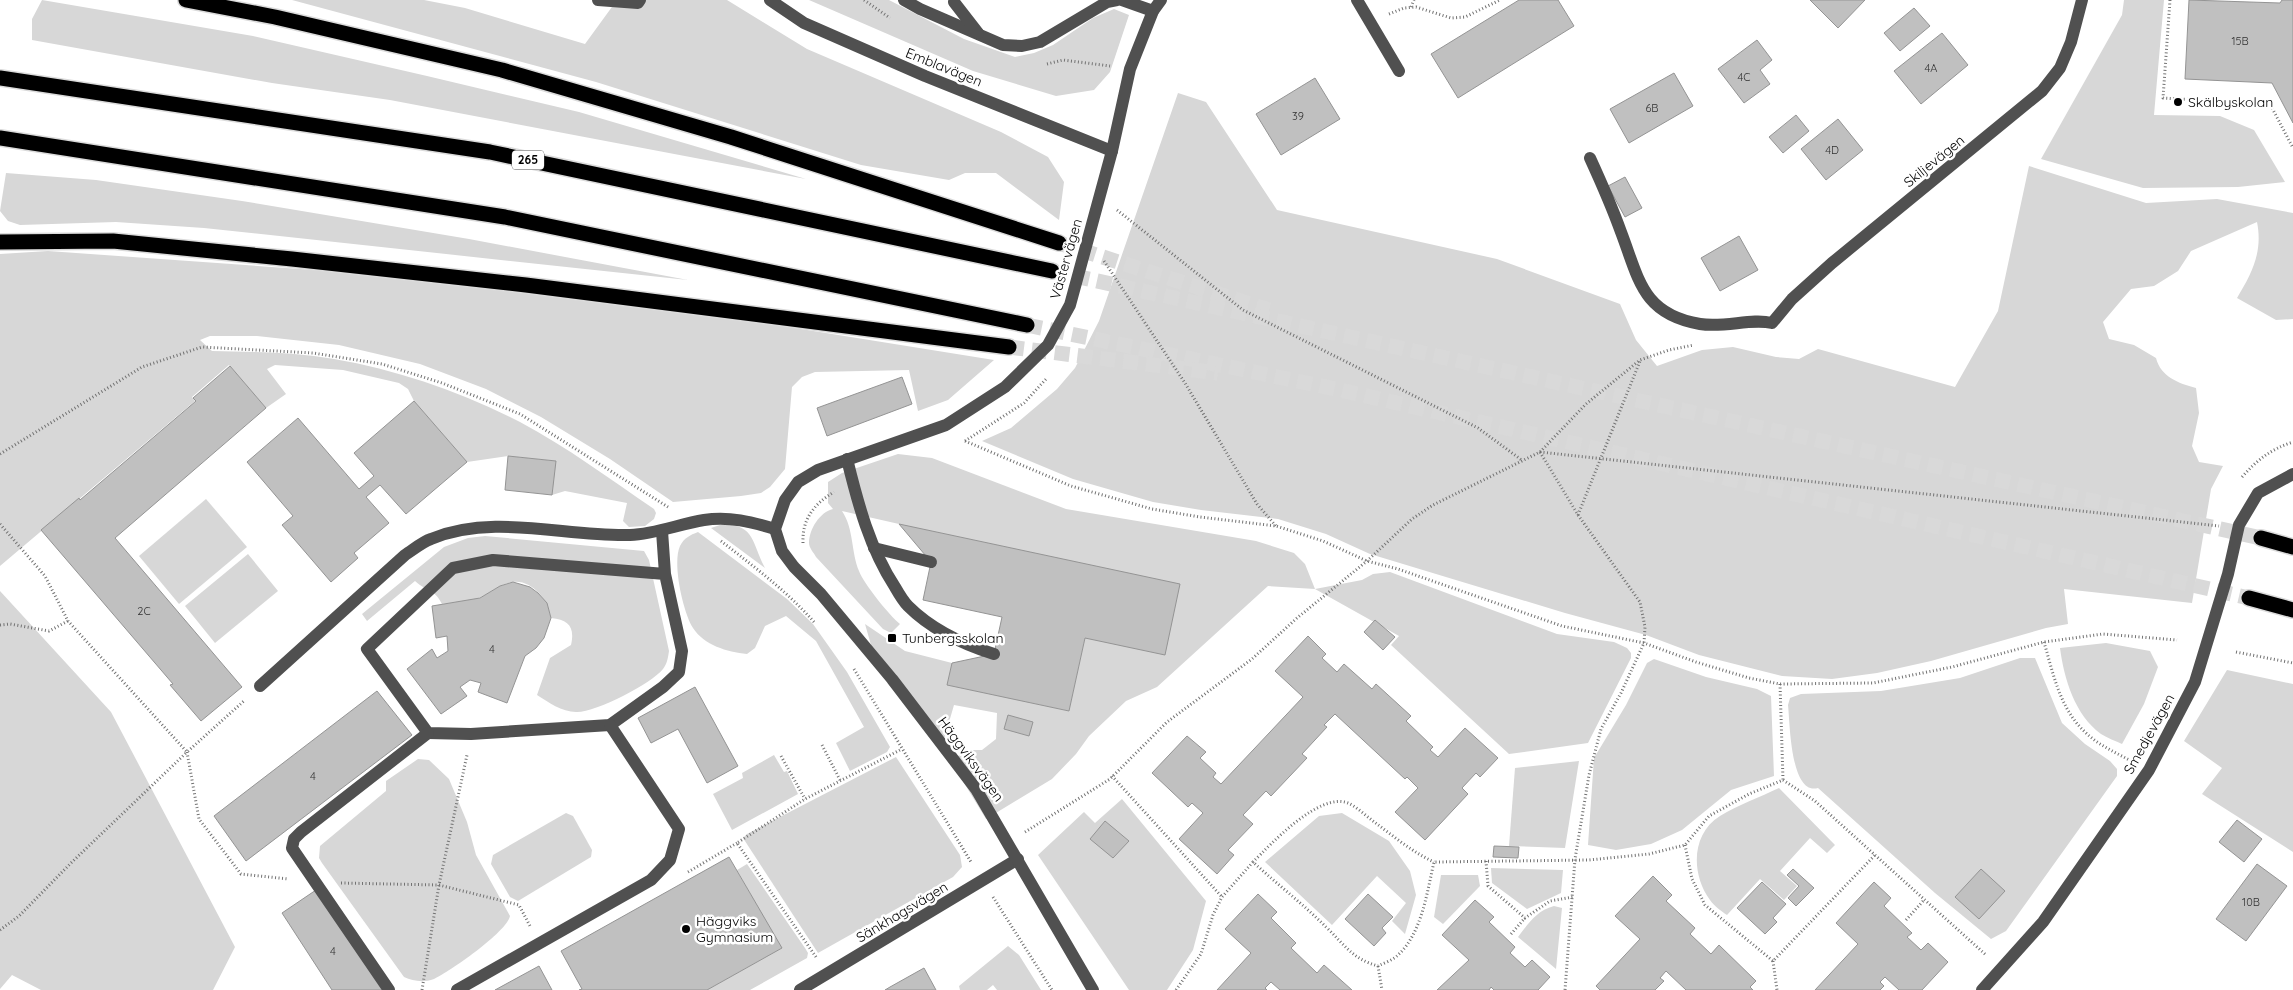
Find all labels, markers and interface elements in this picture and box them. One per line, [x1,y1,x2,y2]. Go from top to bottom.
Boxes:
house number: 15B [2231,34,2249,48]
street label: Emblavägen [903,43,985,91]
house number: 4A [1925,61,1937,75]
house number: 4C [1738,70,1750,84]
place label: Skälbyskolan [2188,93,2273,111]
marker: Skälbyskolan [2172,96,2184,108]
house number: 6B [1645,101,1659,115]
house number: 39 [1292,109,1304,123]
street label: Skiljevägen [1900,131,1968,191]
house number: 4D [1825,143,1839,157]
road number: 265 [512,150,544,170]
street label: Västervägen [1046,217,1086,301]
house number: 2C [137,604,151,618]
place label: Tunbergsskolan [902,629,1004,647]
marker: Tunbergsskolan [886,632,898,644]
house number: 4 [489,642,495,656]
street label: Smedjevägen [2120,691,2178,777]
street label: Häggviksvägen [934,713,1008,805]
house number: 4 [310,769,316,783]
street label: Sänkhagsvägen [853,878,951,946]
house number: 10B [2242,895,2260,909]
place label: Häggviks Gymnasium [696,912,773,946]
marker: Häggviks Gymnasium [680,923,692,935]
house number: 4 [330,944,336,958]

